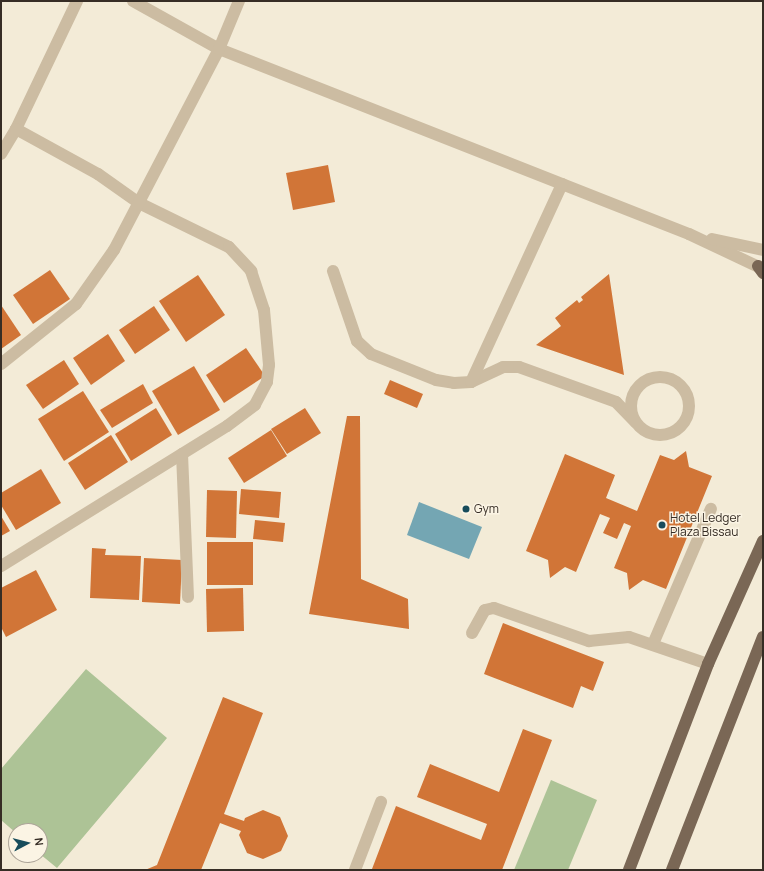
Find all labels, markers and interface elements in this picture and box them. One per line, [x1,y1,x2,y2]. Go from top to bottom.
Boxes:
place label: Gym [474,502,499,516]
marker: Gym [461,504,471,514]
place label: Hotel Ledger Plaza Bissau [670,511,741,539]
marker: Hotel Ledger Plaza Bissau [657,520,667,530]
north arrow [8,823,48,863]
text: N [31,837,47,846]

